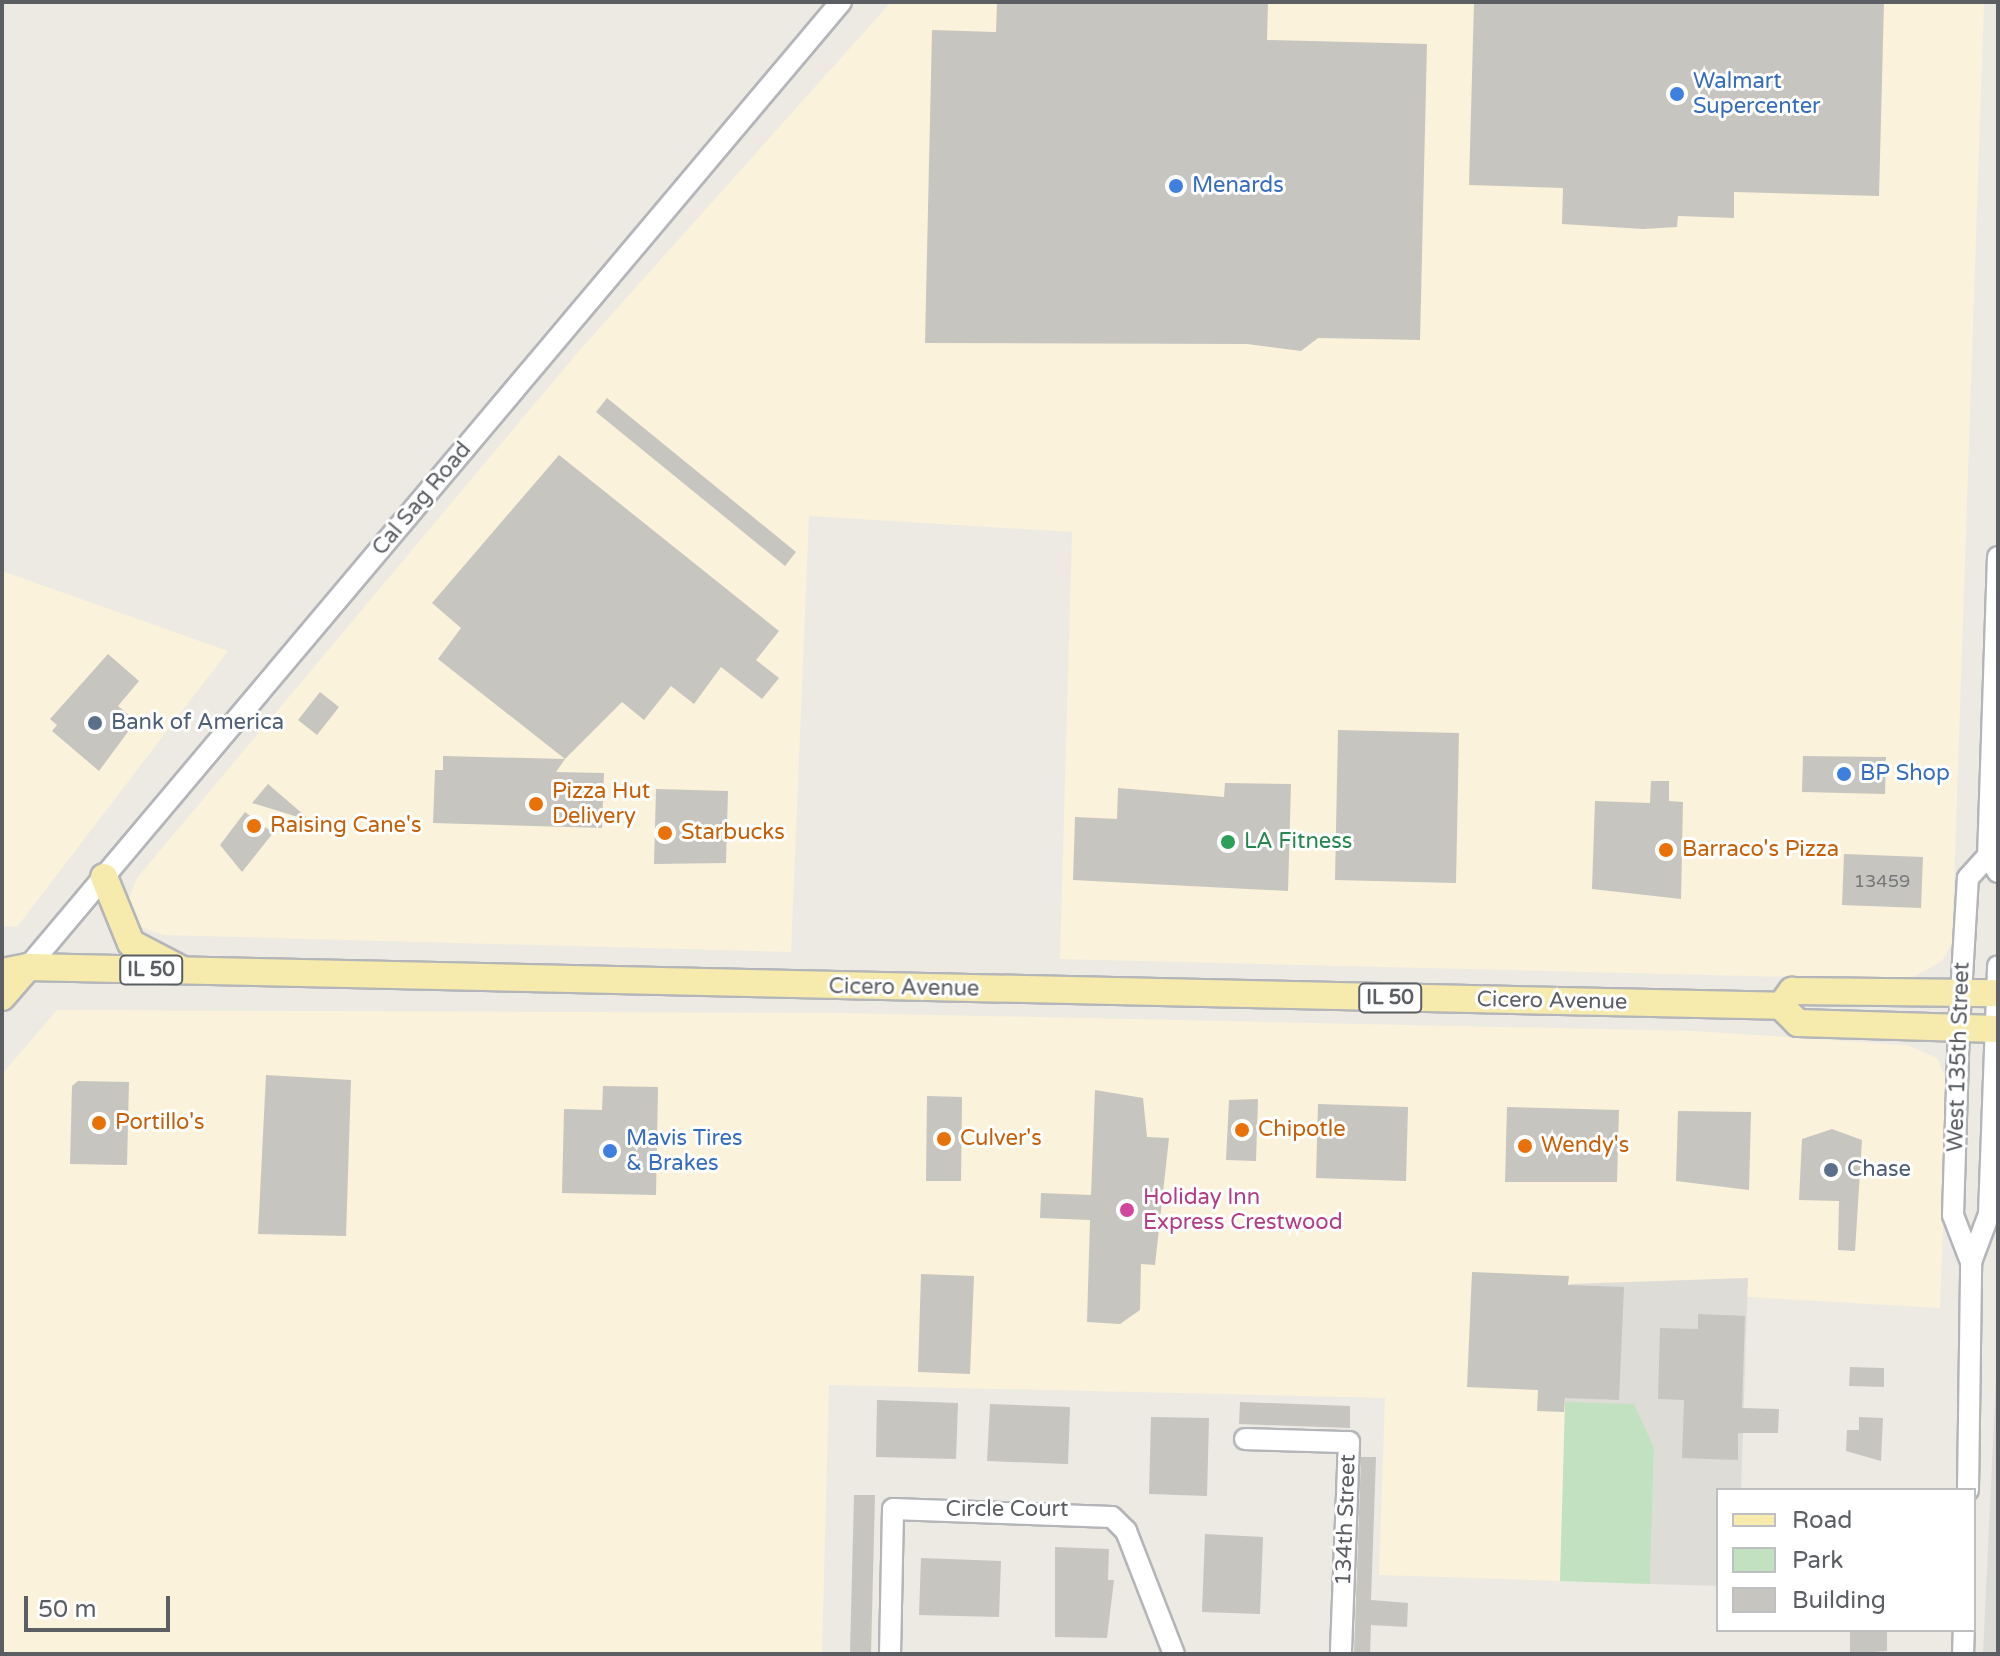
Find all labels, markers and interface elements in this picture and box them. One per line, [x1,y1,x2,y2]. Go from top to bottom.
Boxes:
place label: Walmart Supercenter [1693,68,1821,120]
marker: Walmart Supercenter [1668,85,1686,103]
place label: Menards [1192,173,1284,199]
marker: Menards [1167,177,1185,195]
street label: Cal Sag Road [367,437,477,561]
place label: Bank of America [111,710,284,736]
marker: Bank of America [86,714,104,732]
place label: BP Shop [1860,761,1950,787]
marker: BP Shop [1835,765,1853,783]
place label: Pizza Hut Delivery [552,778,650,830]
marker: Pizza Hut Delivery [527,795,545,813]
place label: Raising Cane's [270,813,421,839]
marker: Raising Cane's [245,817,263,835]
place label: Starbucks [681,820,785,846]
marker: Starbucks [656,824,674,842]
place label: LA Fitness [1244,829,1352,855]
marker: LA Fitness [1219,833,1237,851]
place label: Barraco's Pizza [1682,837,1839,863]
marker: Barraco's Pizza [1657,841,1675,859]
house number: 13459 [1854,870,1910,892]
road number: IL 50 [119,954,183,986]
street label: West 135th Street [1942,962,1976,1152]
street label: Cicero Avenue [828,973,980,1003]
road number: IL 50 [1358,982,1422,1014]
street label: Cicero Avenue [1476,986,1628,1016]
place label: Portillo's [115,1110,205,1136]
marker: Portillo's [90,1114,108,1132]
place label: Chipotle [1258,1117,1346,1143]
marker: Chipotle [1233,1121,1251,1139]
place label: Mavis Tires & Brakes [626,1125,743,1176]
place label: Culver's [960,1126,1042,1152]
marker: Culver's [935,1130,953,1148]
place label: Wendy's [1541,1133,1629,1159]
marker: Wendy's [1516,1137,1534,1155]
marker: Mavis Tires & Brakes [601,1142,619,1160]
place label: Chase [1847,1157,1911,1183]
marker: Chase [1822,1161,1840,1179]
place label: Holiday Inn Express Crestwood [1143,1184,1343,1236]
marker: Holiday Inn Express Crestwood [1118,1201,1136,1219]
street label: 134th Street [1331,1454,1361,1586]
legend [1716,1488,1976,1632]
street label: Circle Court [946,1497,1068,1523]
text: Road [1792,1506,1852,1535]
text: Park [1792,1546,1843,1575]
scale bar [28,1580,174,1630]
text: Building [1792,1586,1886,1615]
text: 50 m [38,1595,96,1624]

